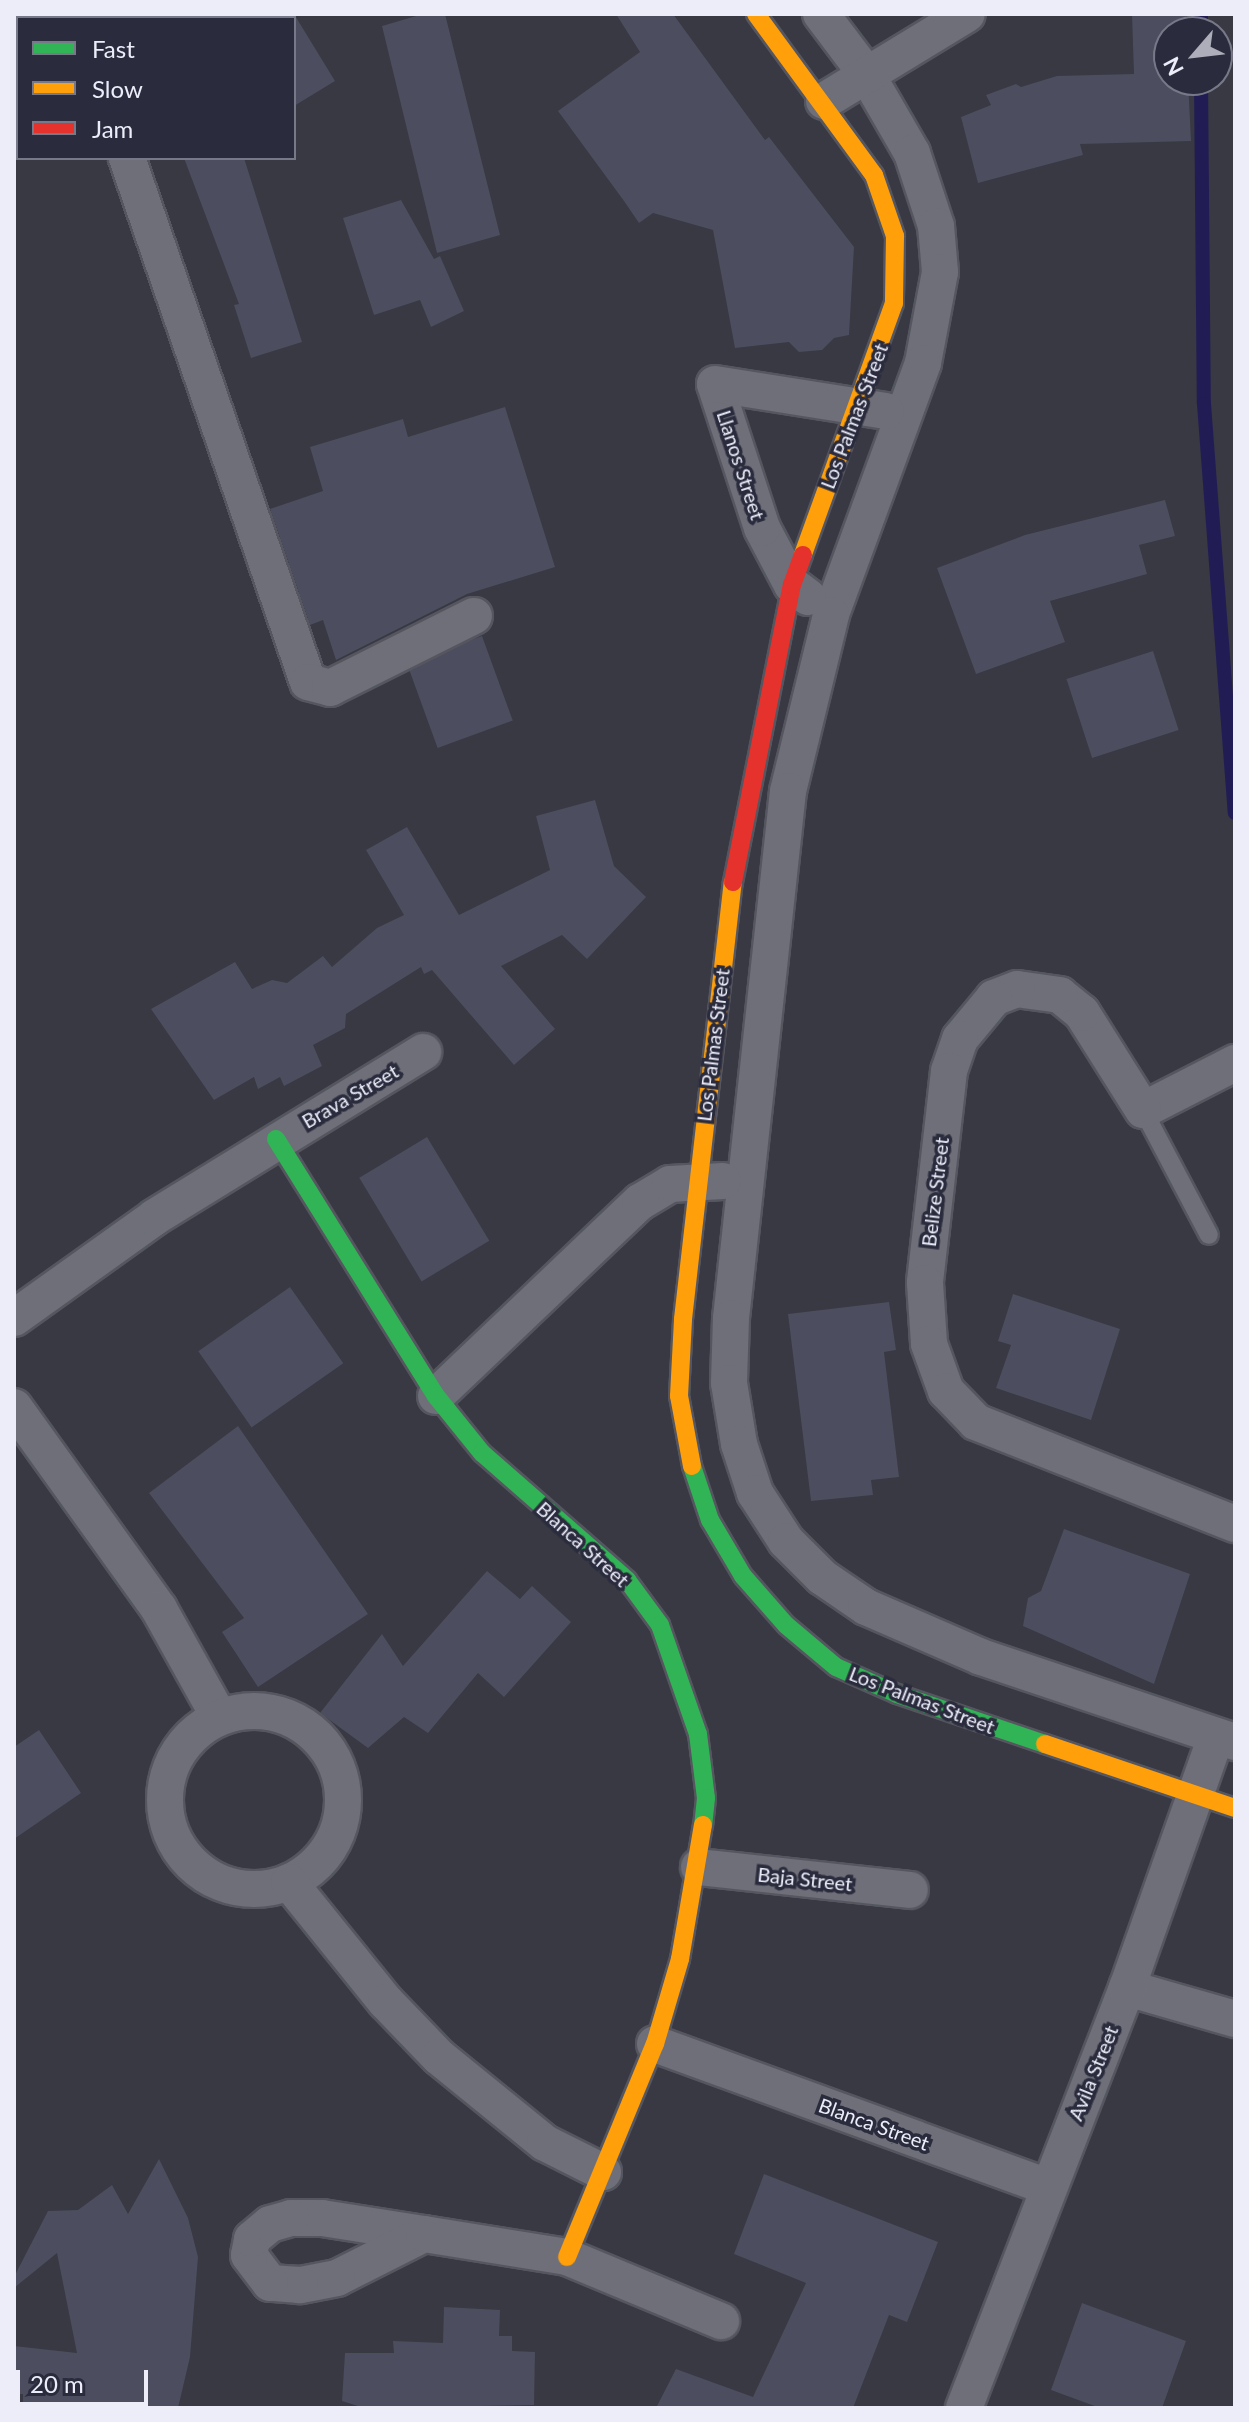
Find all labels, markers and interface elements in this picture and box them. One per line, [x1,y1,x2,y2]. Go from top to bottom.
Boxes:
legend [16,16,296,160]
north arrow [1153,16,1233,96]
text: Fast [92,34,135,63]
text: N [1157,53,1189,80]
text: Slow [92,74,143,103]
text: Jam [92,114,133,143]
street label: Los Palmas Street [815,340,893,492]
street label: Llanos Street [712,407,770,523]
street label: Los Palmas Street [692,967,734,1123]
street label: Brava Street [298,1059,402,1133]
street label: Belize Street [916,1136,954,1248]
street label: Blanca Street [532,1496,634,1592]
street label: Los Palmas Street [846,1661,998,1739]
street label: Baja Street [756,1862,854,1896]
street label: Avila Street [1063,2022,1123,2124]
street label: Blanca Street [815,2093,933,2155]
scale bar [20,2354,152,2404]
text: 20 m [30,2369,84,2398]

